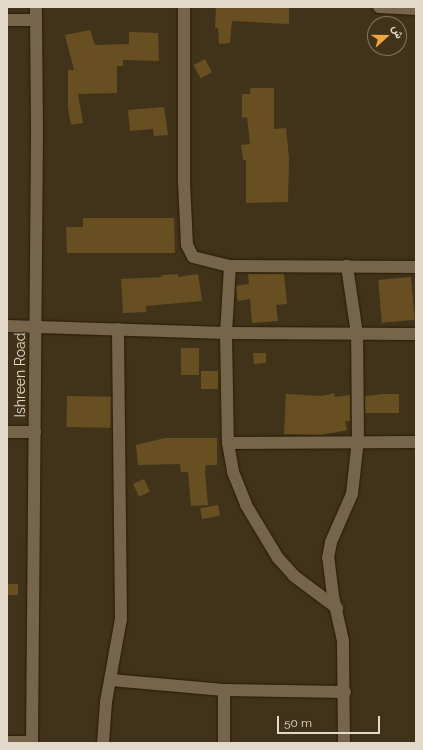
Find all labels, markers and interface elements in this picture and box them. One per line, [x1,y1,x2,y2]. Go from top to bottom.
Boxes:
north arrow [367,16,407,56]
text: ش [389,23,406,40]
street label: Ishreen Road [12,333,28,417]
scale bar [279,708,382,734]
text: 50 m [284,716,312,730]

